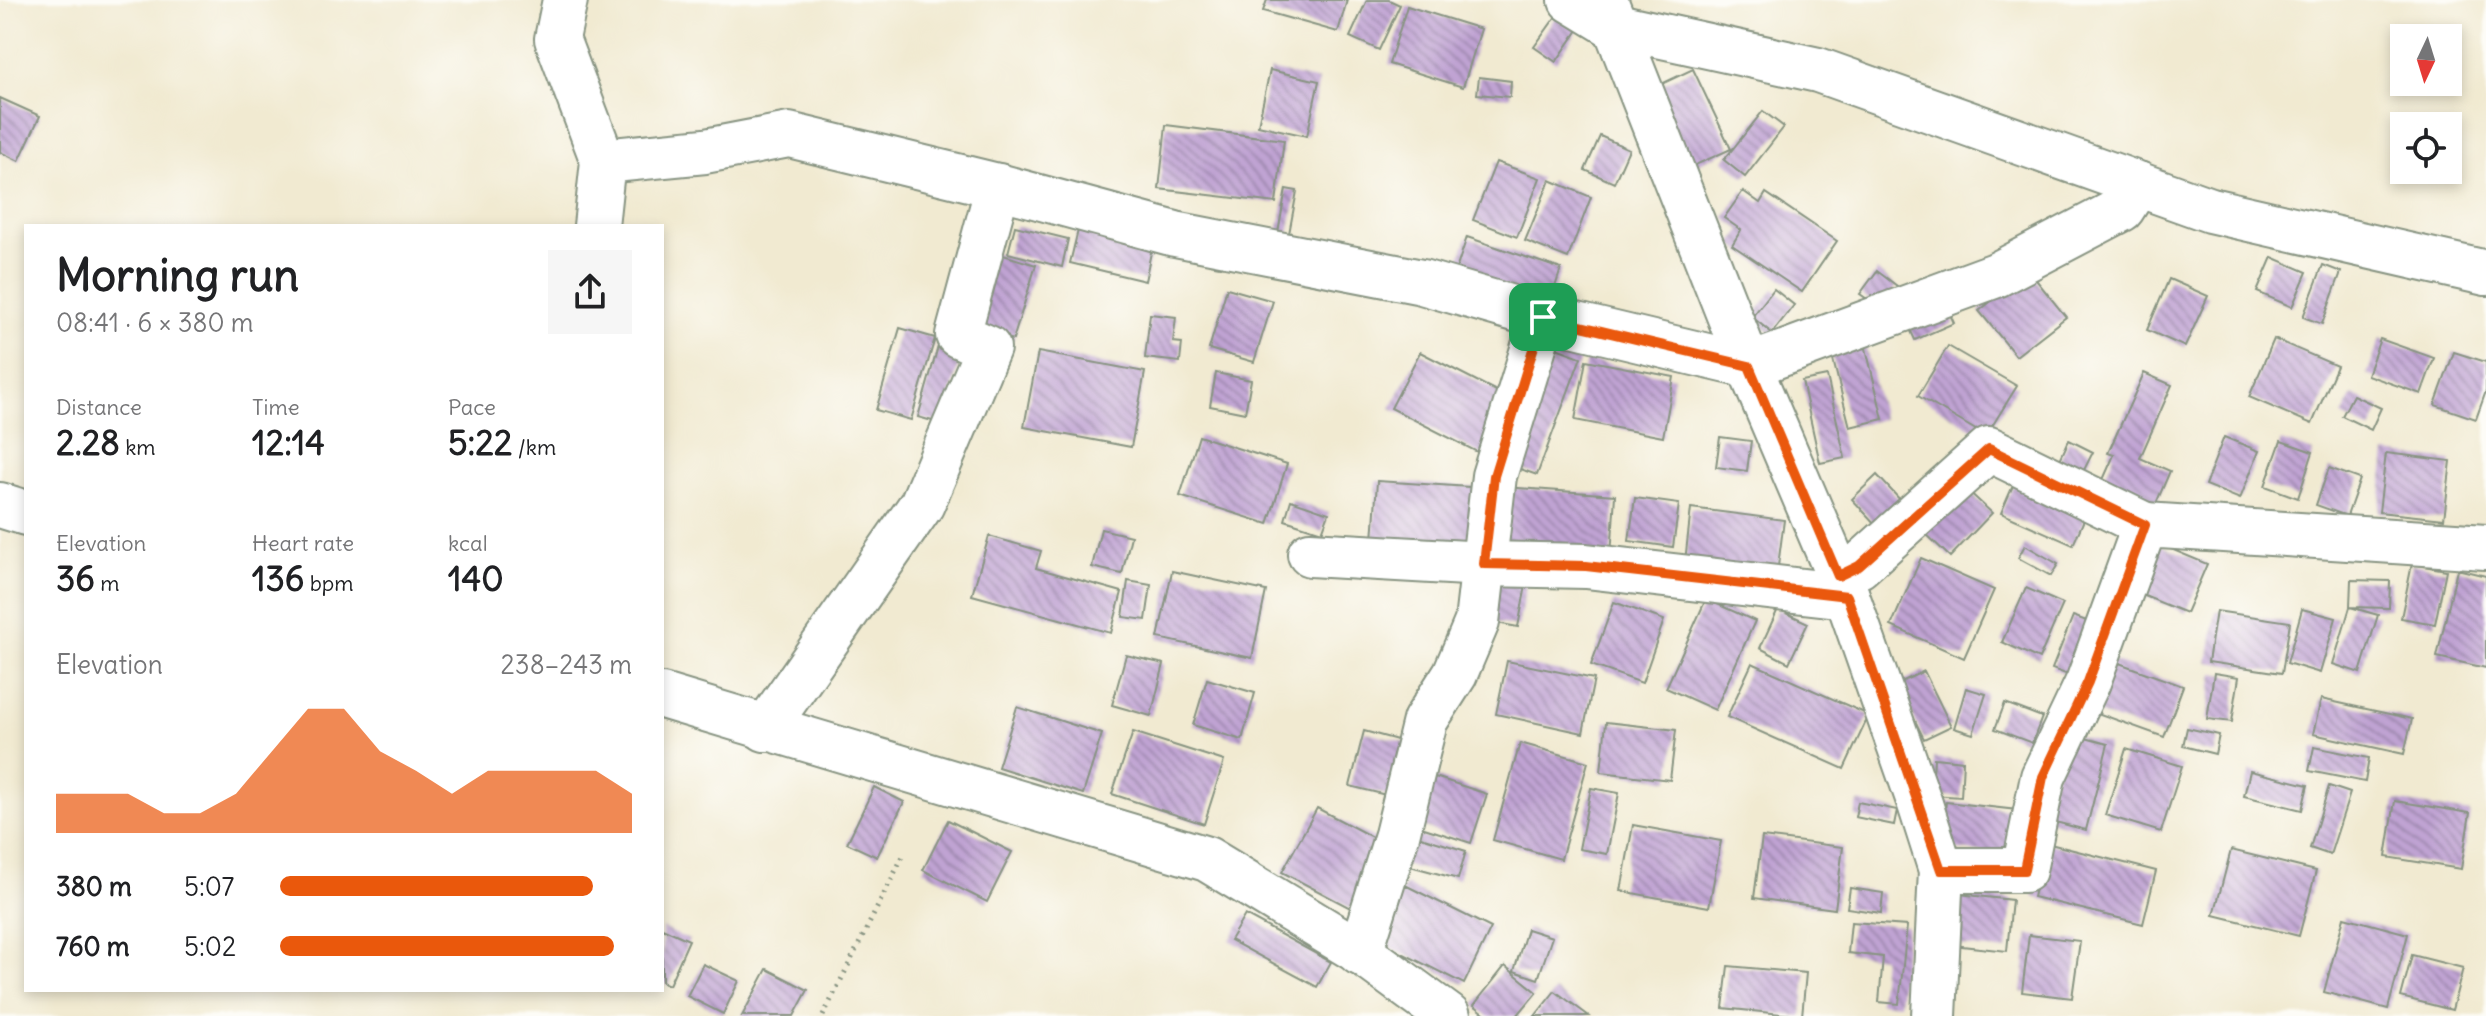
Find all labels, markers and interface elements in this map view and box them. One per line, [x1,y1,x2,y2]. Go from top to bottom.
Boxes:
north arrow [2390,24,2462,96]
map controls [2390,24,2462,184]
button: locate [2390,112,2462,184]
text: Morning run [56,248,299,303]
button: share [548,250,632,334]
pin [1509,283,1577,351]
icon: arrive [1521,295,1565,339]
text: 08:41 · 6 × 380 m [56,306,254,339]
text: Distance [56,393,142,421]
text: Time [252,393,300,421]
text: Pace [448,393,496,421]
text: 2.28 [56,421,120,464]
text: 12:14 [252,421,325,464]
text: 5:22 [448,421,513,464]
text: km [120,433,156,461]
text: /km [513,433,556,461]
text: Elevation [56,529,146,557]
text: Heart rate [252,529,354,557]
text: kcal [448,529,488,557]
text: 36 [56,557,95,600]
text: 136 [252,557,304,600]
text: 140 [448,557,504,600]
text: m [95,569,119,597]
text: bpm [304,569,354,597]
text: Elevation [56,648,163,681]
text: 238–243 m [501,648,632,681]
text: 380 m [56,870,132,903]
text: 5:07 [184,870,234,903]
text: 760 m [56,930,130,963]
text: 5:02 [184,930,236,963]

